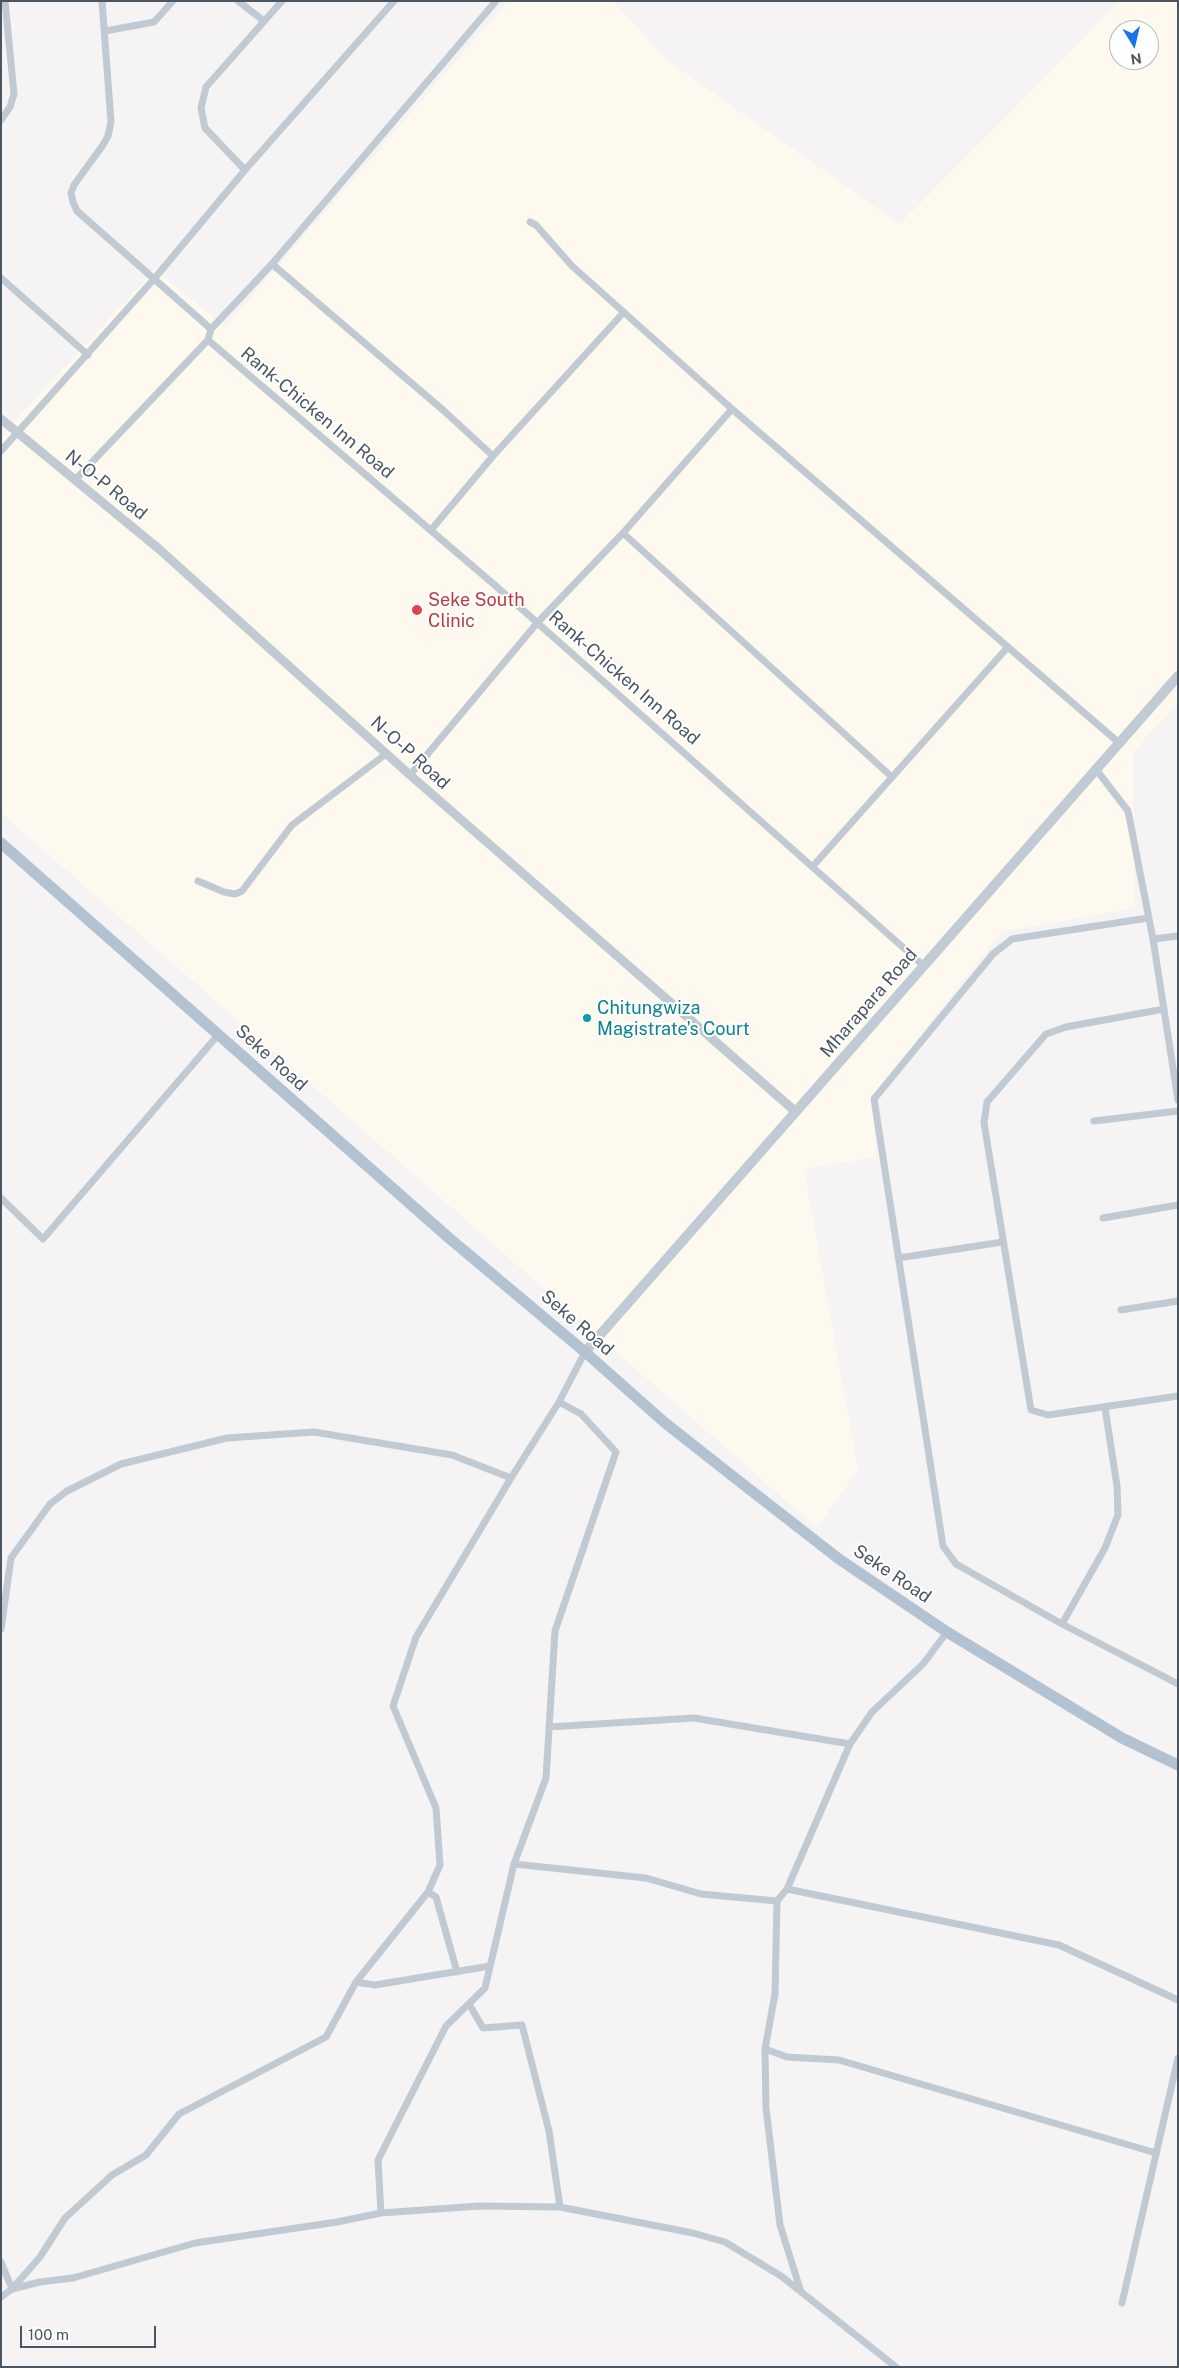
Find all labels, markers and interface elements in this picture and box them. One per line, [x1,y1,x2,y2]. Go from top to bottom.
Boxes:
north arrow [1109,20,1159,70]
text: N [1130,50,1143,68]
street label: Rank-Chicken Inn Road [236,343,398,483]
street label: N-O-P Road [61,446,151,524]
place label: Seke South Clinic [428,589,525,632]
marker: Seke South Clinic [410,603,424,617]
street label: Rank-Chicken Inn Road [544,607,704,749]
street label: N-O-P Road [366,712,454,794]
street label: Mharapara Road [816,944,922,1062]
place label: Chitungwiza Magistrate's Court [597,997,750,1040]
marker: Chitungwiza Magistrate's Court [581,1012,593,1024]
street label: Seke Road [231,1020,311,1096]
street label: Seke Road [536,1286,618,1360]
street label: Seke Road [849,1540,935,1608]
scale bar [22,2316,159,2348]
text: 100 m [28,2326,69,2343]

